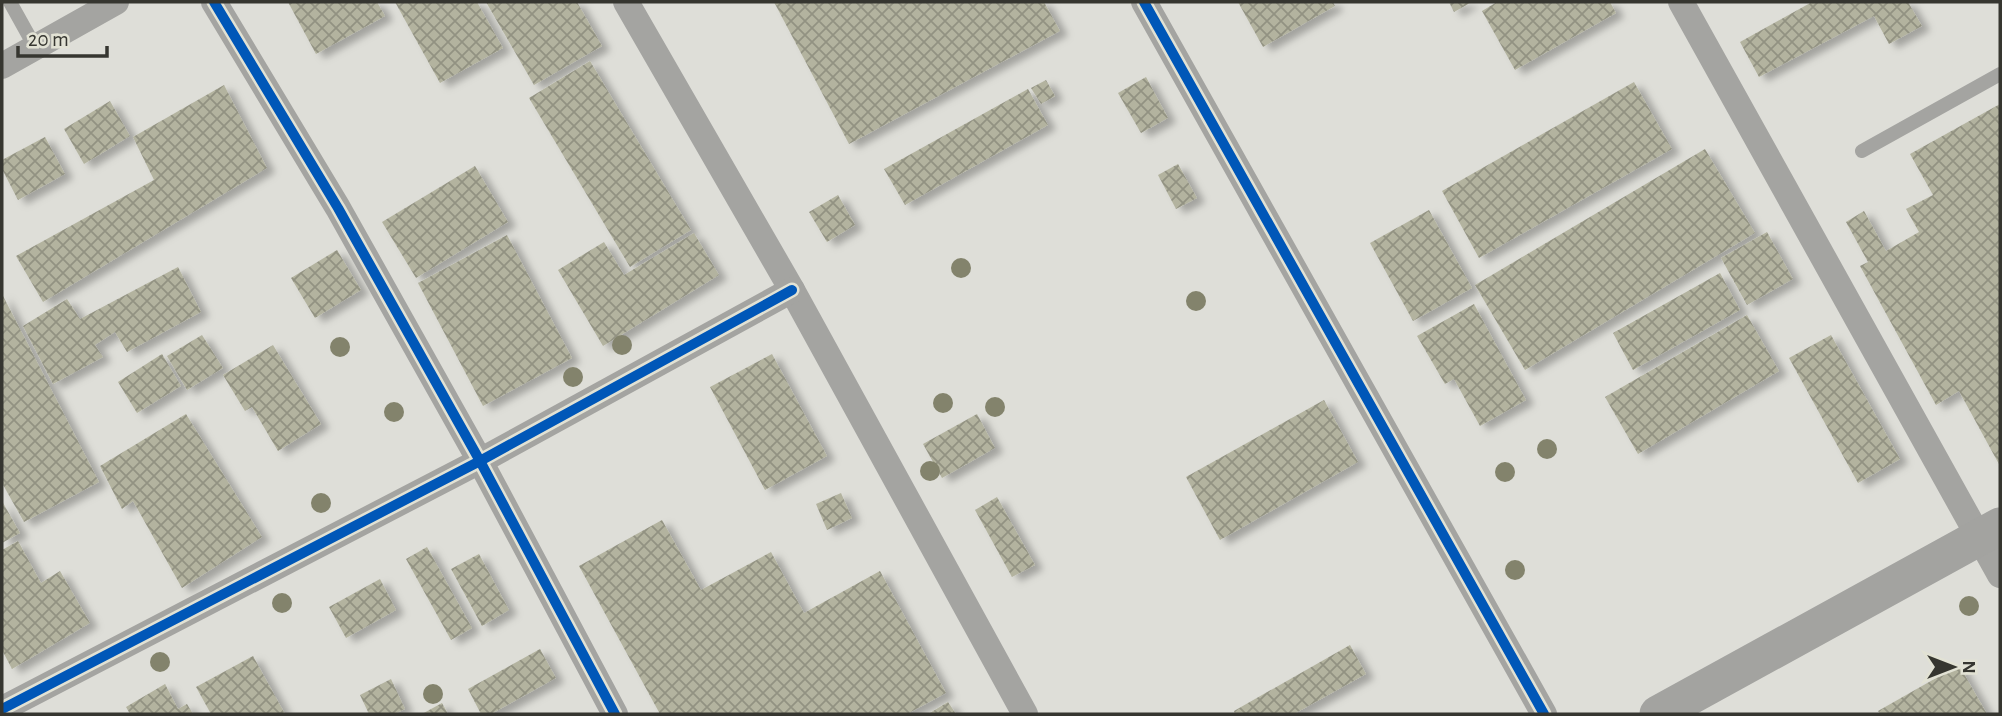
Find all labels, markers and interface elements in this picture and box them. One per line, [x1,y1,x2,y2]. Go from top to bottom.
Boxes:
scale bar [18,14,107,58]
text: 20 m [28,29,69,50]
north arrow [1918,632,1988,702]
text: N [1959,660,1978,674]

